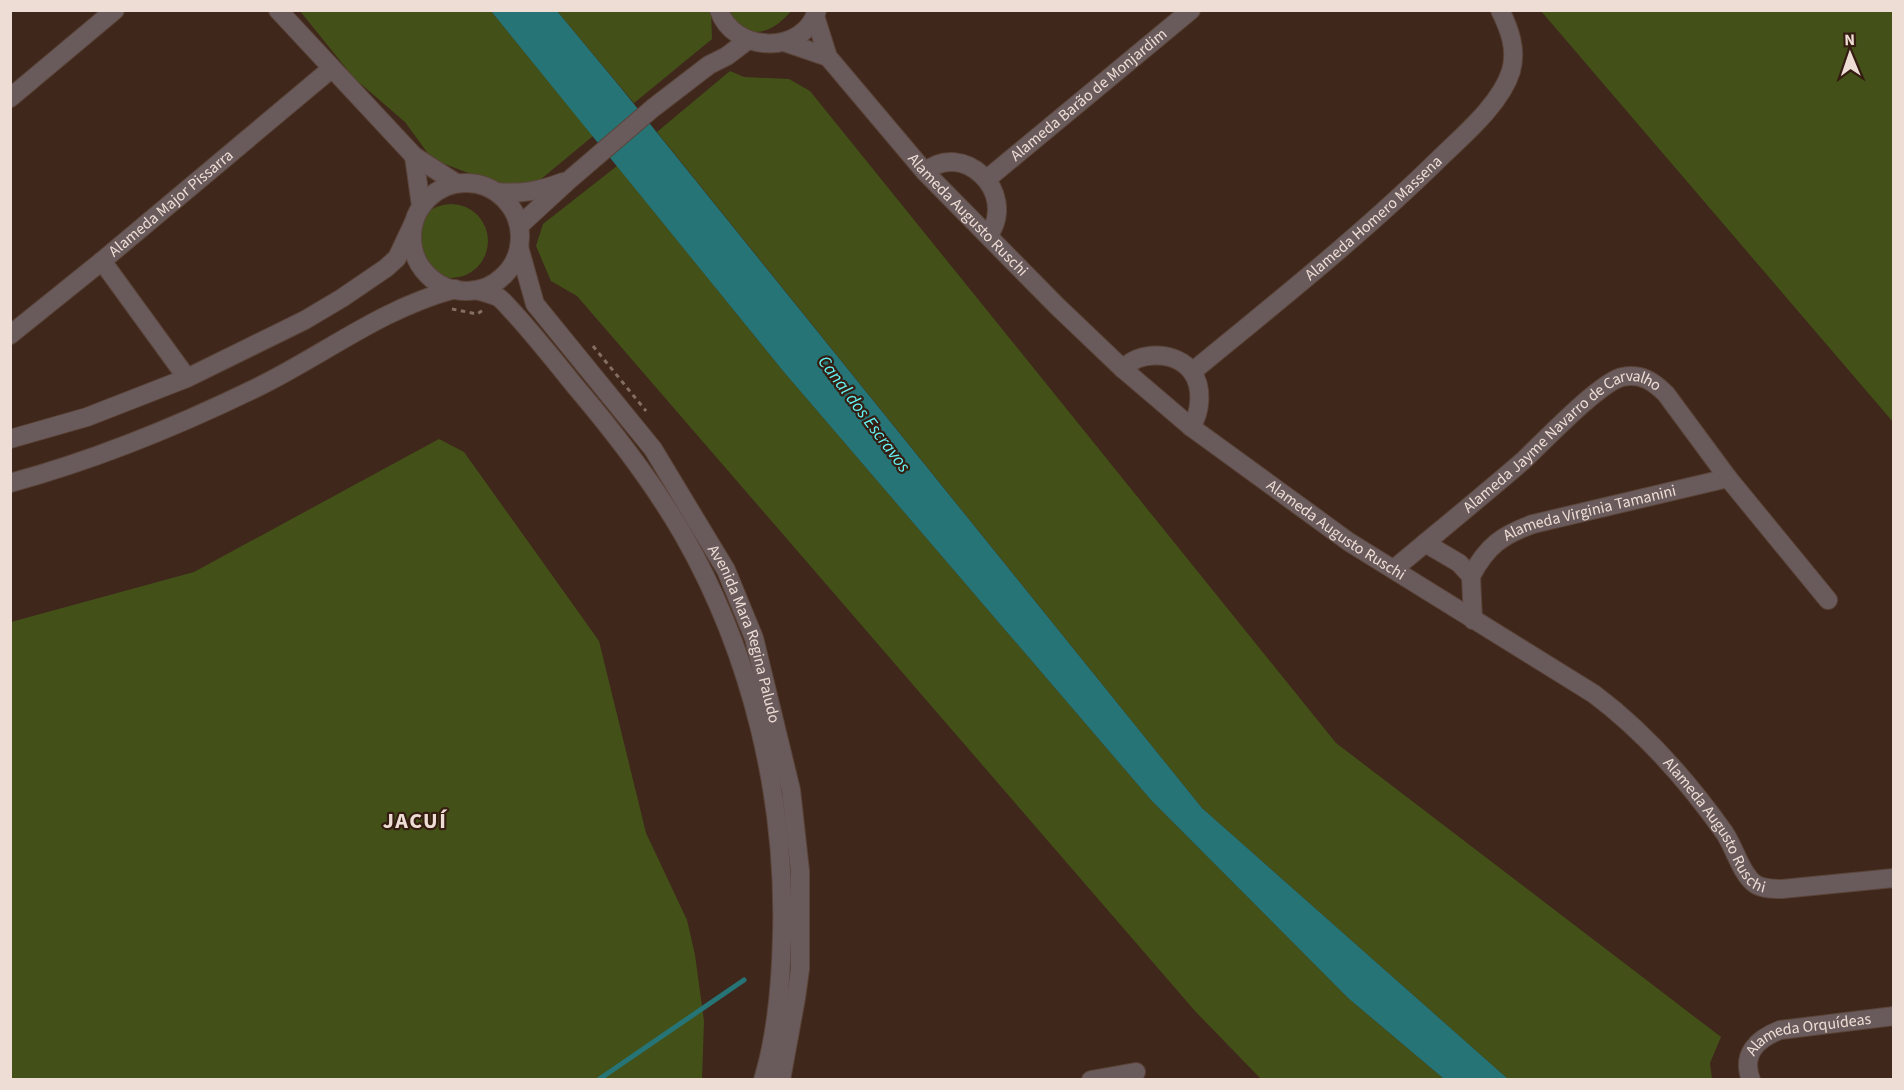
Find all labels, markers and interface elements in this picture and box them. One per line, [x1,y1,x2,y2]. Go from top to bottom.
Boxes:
street label: Alameda Barão de Monjardim [1006,23,1172,166]
north arrow [1820,24,1880,84]
text: N [1844,29,1855,51]
street label: Alameda Major Pissarra [104,144,238,262]
street label: Alameda Augusto Ruschi [903,148,1033,281]
street label: Alameda Homero Massena [1300,151,1447,286]
water label: Canal dos Escravos [812,350,916,478]
street label: Alameda Jayme Navarro de Carvalho [1458,365,1666,518]
street label: Alameda Augusto Ruschi [1262,474,1410,585]
street label: Alameda Virginia Tamanini [1499,480,1678,547]
street label: Avenida Mara Regina Paludo [702,541,785,725]
street label: Alameda Augusto Ruschi [1658,753,1768,899]
district label: JACUÍ [383,805,447,837]
street label: Alameda Orquídeas [1740,1008,1873,1060]

